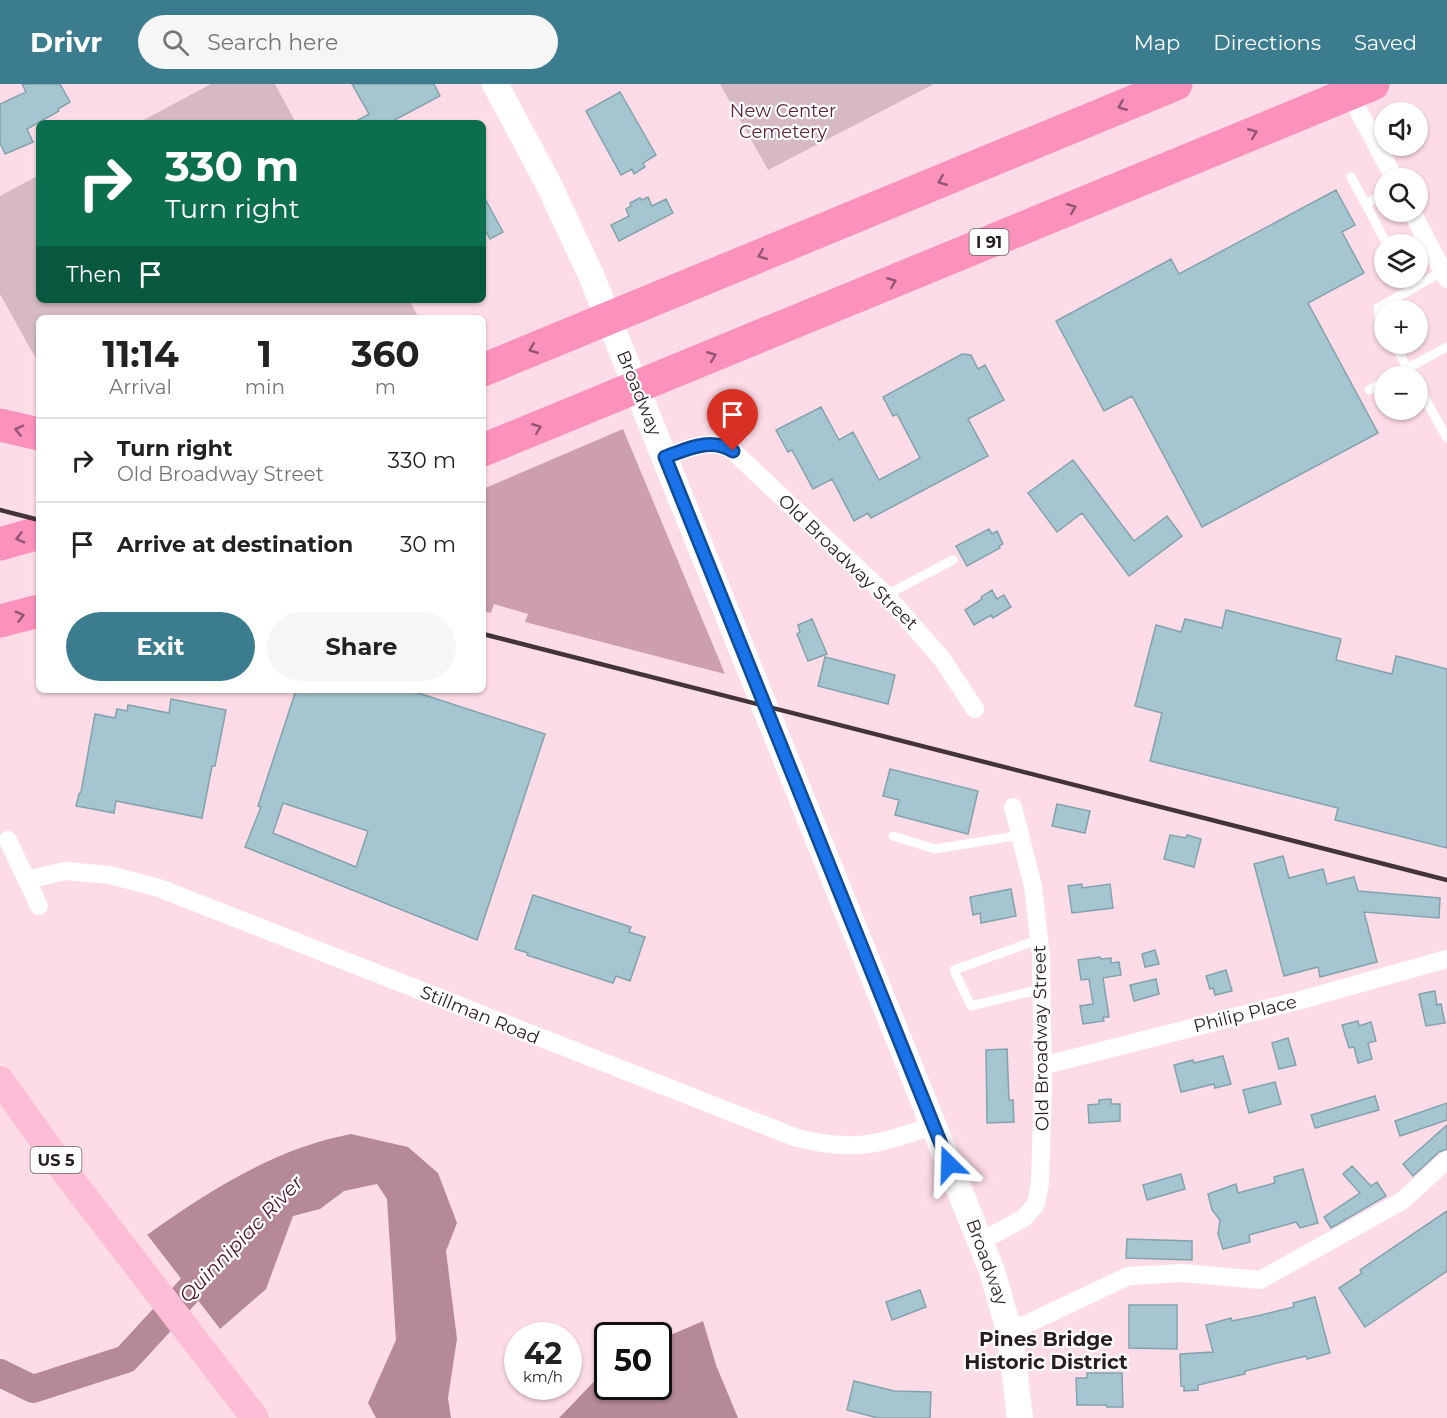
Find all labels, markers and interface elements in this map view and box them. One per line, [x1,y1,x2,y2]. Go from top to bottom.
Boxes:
search box [138,15,558,69]
text: Drivr [30,25,102,59]
icon: search [159,26,192,59]
text: Search here [207,29,338,56]
text: Map [1134,30,1180,55]
text: Directions [1213,30,1321,55]
text: Saved [1354,30,1417,55]
one-way arrow [1118,99,1129,111]
park label: New Center Cemetery [730,100,836,143]
map controls [1374,102,1428,420]
button: sound [1374,102,1428,156]
one-way arrow [1246,128,1257,140]
text: 330 m [165,140,299,192]
icon: right [66,144,144,222]
button: search [1374,168,1428,222]
one-way arrow [937,174,948,186]
text: Turn right [165,192,300,225]
one-way arrow [1066,203,1077,215]
road number: I 91 [970,229,1008,255]
button: layers [1374,234,1428,288]
one-way arrow [757,248,768,260]
icon: arrive [134,258,167,291]
text: Then [66,261,122,288]
one-way arrow [886,277,897,289]
button: + [1374,300,1428,354]
text: 11:14 [102,332,179,376]
text: 1 [258,332,272,376]
text: 360 [351,332,420,376]
one-way arrow [529,342,540,354]
street label: Broadway [612,347,666,439]
one-way arrow [706,351,717,363]
button: − [1374,366,1428,420]
text: Arrival [109,375,172,399]
text: min [245,375,285,399]
text: m [375,375,396,399]
pin [707,389,758,451]
icon: arrive [716,398,749,431]
one-way arrow [531,423,542,435]
one-way arrow [15,424,25,437]
text: Turn right [117,435,232,462]
icon: right [66,444,99,477]
text: 330 m [388,447,456,474]
text: Old Broadway Street [117,462,324,486]
street label: Old Broadway Street [773,489,923,635]
icon: arrive [66,528,99,561]
one-way arrow [15,531,25,544]
text: Arrive at destination [117,531,353,558]
text: 30 m [400,531,456,558]
one-way arrow [14,610,24,623]
button: Exit [66,612,255,681]
button: Share [267,612,456,681]
street label: Old Broadway Street [1028,945,1054,1131]
street label: Stillman Road [417,981,543,1049]
street label: Philip Place [1191,991,1299,1037]
position arrow [917,1132,981,1196]
road number: US 5 [31,1147,82,1173]
water label: Quinnipiac River [174,1170,308,1308]
street label: Broadway [961,1216,1013,1308]
speed limit sign: 50 [594,1322,672,1400]
district label: Pines Bridge Historic District [964,1327,1128,1374]
text: 42 [524,1335,562,1372]
text: km/h [523,1367,563,1386]

